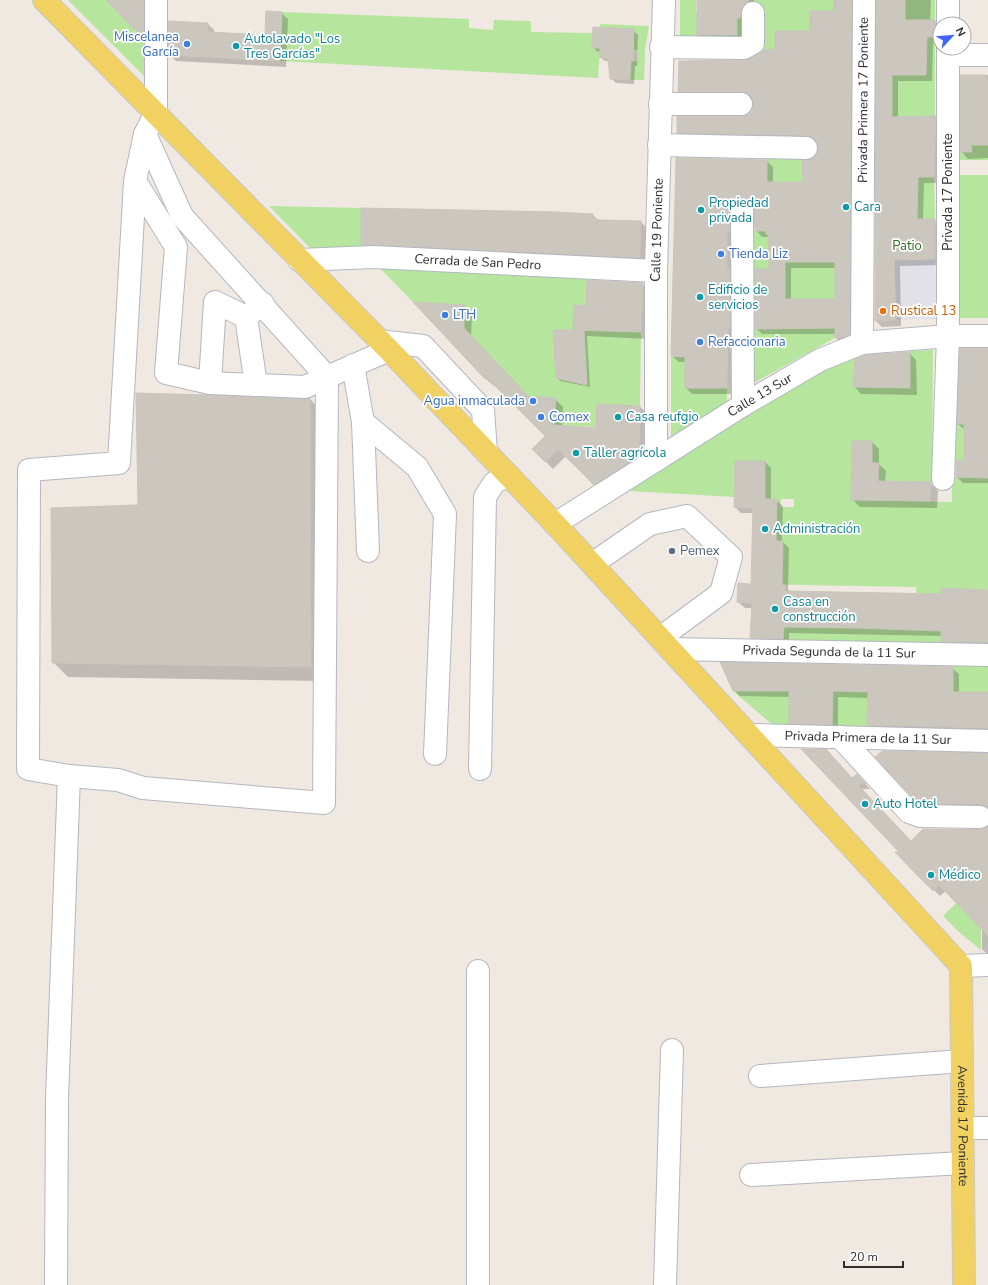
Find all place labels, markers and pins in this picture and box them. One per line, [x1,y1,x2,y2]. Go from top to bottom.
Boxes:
place label: Miscelanea García [114,28,179,61]
place label: Autolavado "Los Tres Garcías" [244,30,340,63]
marker: Miscelanea García [182,39,192,49]
marker: Autolavado "Los Tres Garcías" [231,41,241,51]
place label: Propiedad privada [709,194,768,227]
place label: Cara [854,198,881,216]
marker: Cara [841,202,851,212]
marker: Propiedad privada [696,205,706,215]
place label: Tienda Liz [729,245,788,263]
marker: Tienda Liz [716,249,726,259]
place label: Edificio de servicios [708,281,768,314]
marker: Edificio de servicios [695,292,705,302]
place label: Rustical 13 [891,302,956,320]
place label: LTH [453,306,476,324]
marker: Rustical 13 [878,306,888,316]
marker: LTH [440,310,450,320]
place label: Refaccionaria [708,333,786,351]
marker: Refaccionaria [695,337,705,347]
place label: Agua inmaculada [424,392,525,410]
marker: Agua inmaculada [528,396,538,406]
place label: Comex [549,408,590,426]
place label: Casa reufgio [626,408,699,426]
marker: Comex [536,412,546,422]
marker: Casa reufgio [613,412,623,422]
place label: Taller agrícola [584,444,666,462]
marker: Taller agrícola [571,448,581,458]
place label: Administración [773,520,860,538]
marker: Administración [760,524,770,534]
place label: Pemex [680,542,720,560]
marker: Pemex [667,546,677,556]
place label: Casa en construcción [783,593,856,626]
marker: Casa en construcción [770,604,780,614]
place label: Auto Hotel [873,795,937,813]
marker: Auto Hotel [860,799,870,809]
place label: Médico [939,866,981,884]
marker: Médico [926,870,936,880]

